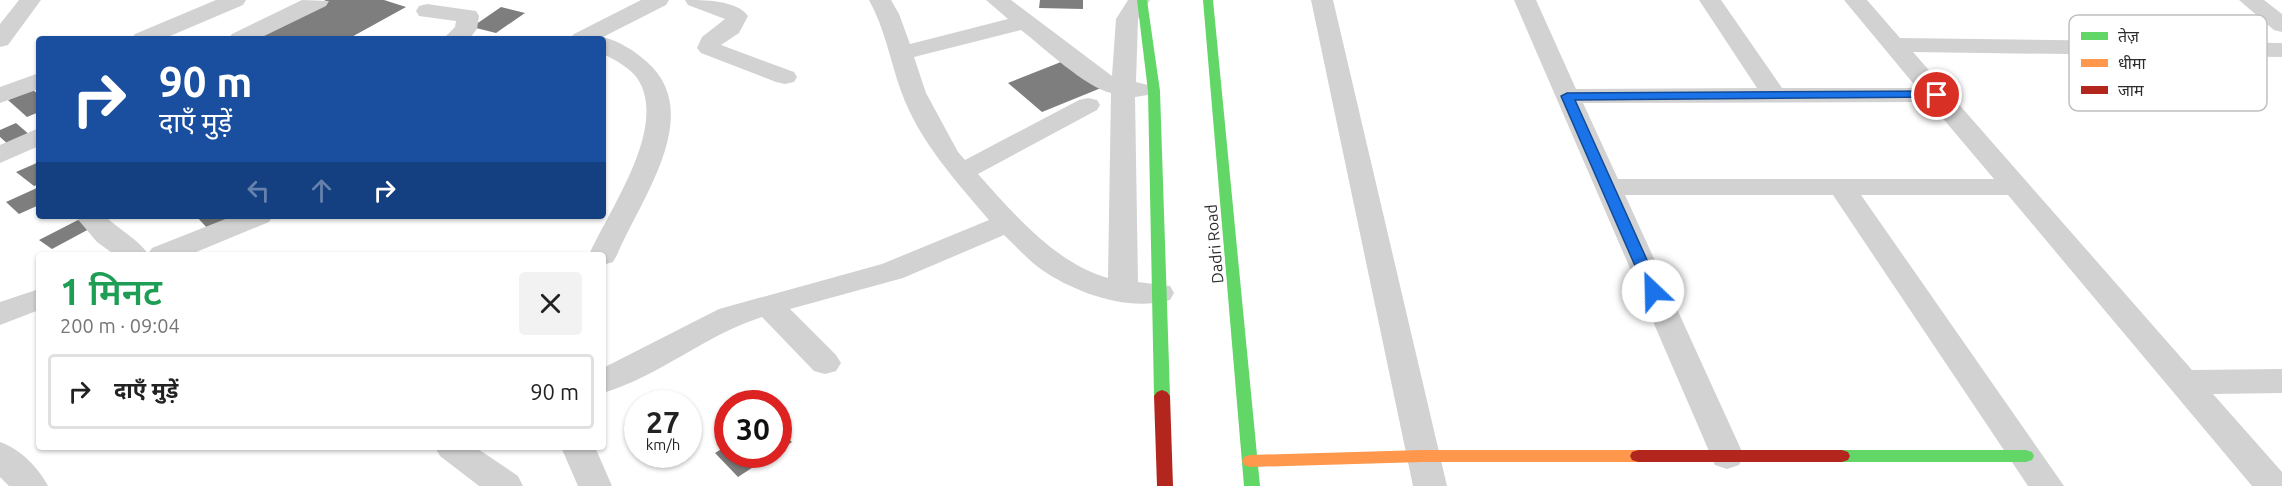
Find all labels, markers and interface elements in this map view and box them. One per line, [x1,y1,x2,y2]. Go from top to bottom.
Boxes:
legend [2069,15,2267,111]
text: तेज़ [2118,27,2140,45]
text: धीमा [2118,54,2147,72]
text: 90 m [159,58,253,105]
icon: right [60,60,138,138]
pin [1911,69,1962,120]
icon: arrive [1920,78,1953,111]
text: जाम [2118,81,2144,99]
text: दाएँ मुड़ें [159,107,232,137]
icon: left [242,174,275,207]
icon: ahead [305,174,338,207]
icon: right [368,174,401,207]
street label: Dadri Road [1202,204,1226,284]
position arrow [1621,259,1685,323]
text: 1 मिनट [60,271,162,312]
button: close [519,272,582,335]
text: 200 m · 09:04 [60,314,180,337]
icon: right [63,375,96,408]
text: दाएँ मुड़ें [114,377,178,402]
text: 90 m [530,379,579,404]
speed limit sign: 30 [714,390,792,468]
text: 27 [646,405,680,439]
text: km/h [646,436,680,453]

